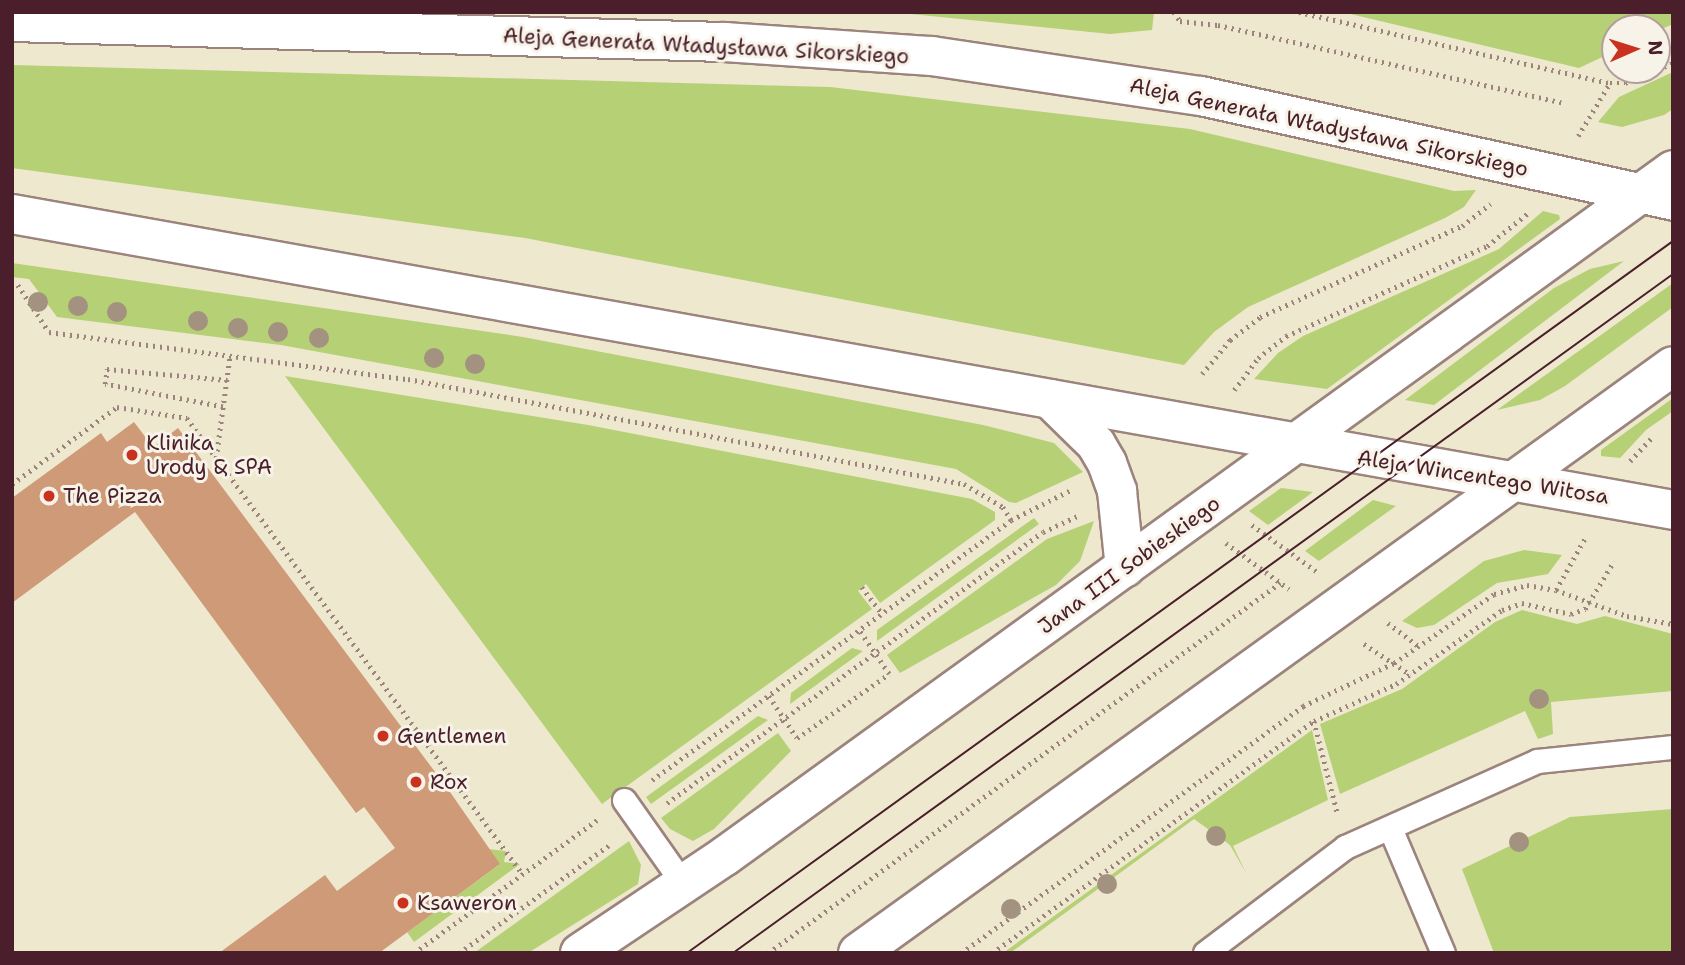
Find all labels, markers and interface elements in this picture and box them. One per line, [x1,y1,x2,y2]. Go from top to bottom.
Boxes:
north arrow [1601,14,1671,84]
street label: Aleja Generała Władysława Sikorskiego [502,23,910,69]
text: N [1643,40,1668,56]
street label: Aleja Generała Władysława Sikorskiego [1127,72,1531,182]
place label: Klinika Urody & SPA [146,430,272,480]
street label: Aleja Wincentego Witosa [1355,445,1611,509]
marker: Klinika Urody & SPA [124,447,140,463]
place label: The Pizza [63,483,162,509]
marker: The Pizza [41,488,57,504]
street label: Jana III Sobieskiego [1033,491,1225,639]
place label: Gentlemen [397,723,506,749]
marker: Gentlemen [375,728,391,744]
place label: Rox [430,769,467,795]
marker: Rox [408,774,424,790]
place label: Ksaweron [417,890,517,916]
marker: Ksaweron [395,895,411,911]

